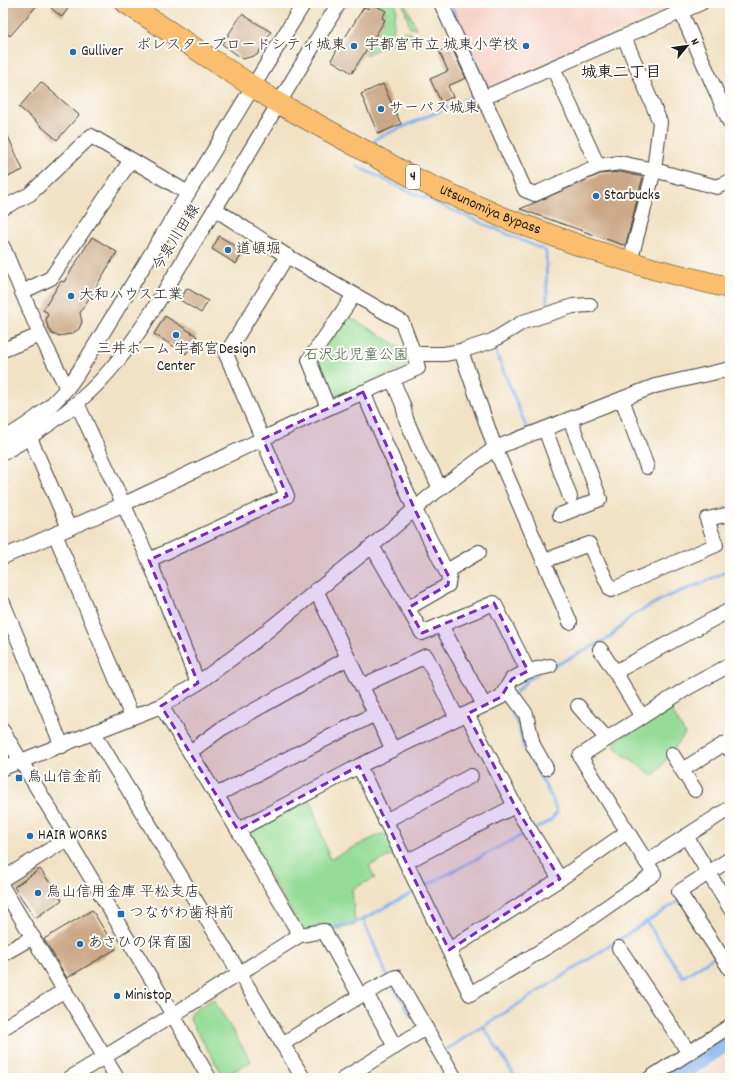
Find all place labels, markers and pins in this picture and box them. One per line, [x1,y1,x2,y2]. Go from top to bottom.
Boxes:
place label: ポレスターブロードシティ城東 [136,35,346,57]
place label: 宇都宮市立 城東小学校 [365,35,518,57]
place label: Gulliver [81,41,124,63]
marker: ポレスターブロードシティ城東 [349,41,359,51]
marker: 宇都宮市立 城東小学校 [521,41,531,51]
marker: Gulliver [68,47,78,57]
place label: サーパス城東 [389,98,479,120]
marker: サーパス城東 [376,104,386,114]
place label: Starbucks [604,185,660,207]
marker: Starbucks [591,191,601,201]
place label: 道頓堀 [236,239,281,261]
marker: 道頓堀 [223,245,233,255]
place label: 大和ハウス工業 [79,285,183,307]
marker: 大和ハウス工業 [66,291,76,301]
marker: 三井ホーム 宇都宮Design Center [171,330,181,340]
place label: 三井ホーム 宇都宮Design Center [96,339,256,378]
place label: 烏山信金前 [27,767,102,789]
marker: 烏山信金前 [14,773,24,783]
place label: HAIR WORKS [38,825,107,847]
marker: HAIR WORKS [25,831,35,841]
place label: 烏山信用金庫 平松支店 [46,882,199,904]
marker: 烏山信用金庫 平松支店 [33,888,43,898]
place label: つながわ歯科前 [129,903,234,925]
marker: つながわ歯科前 [116,909,126,919]
place label: あさひの保育園 [88,933,192,955]
marker: あさひの保育園 [75,939,85,949]
place label: Ministop [125,985,172,1007]
marker: Ministop [112,991,122,1001]

